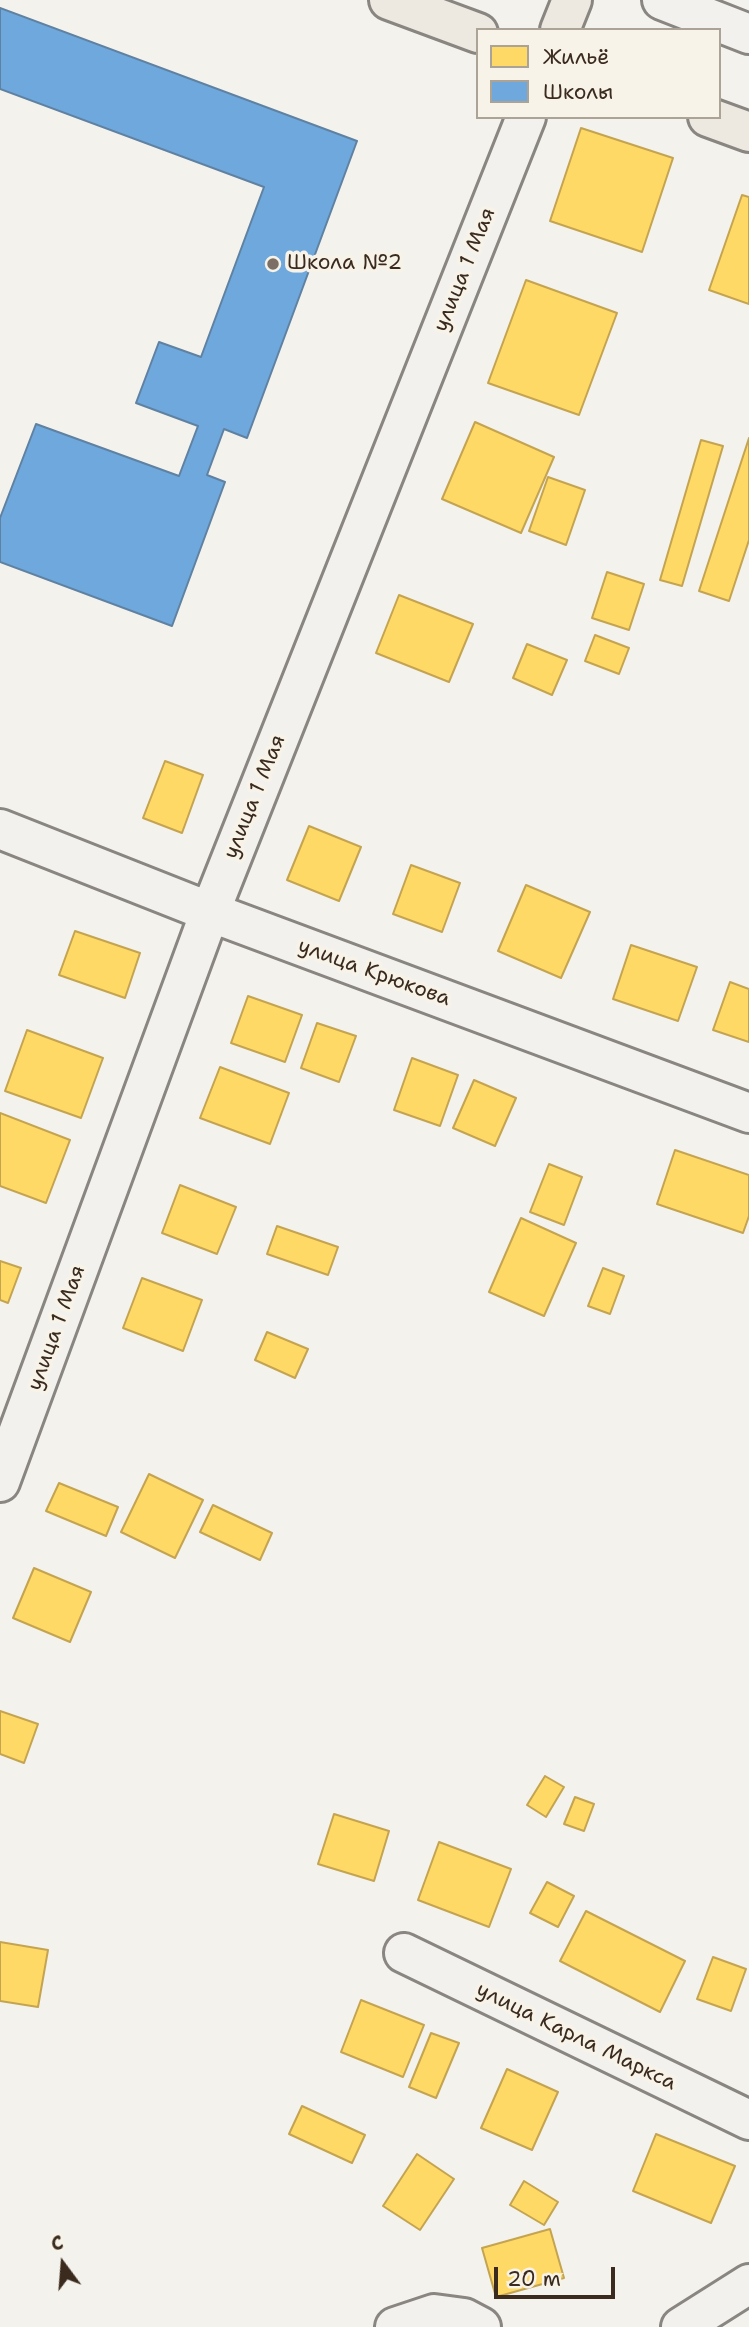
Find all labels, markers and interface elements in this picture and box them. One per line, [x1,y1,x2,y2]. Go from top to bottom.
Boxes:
legend [476,28,721,119]
text: Жильё [543,43,609,71]
text: Школы [543,78,613,106]
street label: улица 1 Мая [429,204,501,336]
place label: Школа №2 [287,251,402,277]
marker: Школа №2 [265,256,281,272]
street label: улица 1 Мая [219,731,291,863]
street label: улица Крюкова [294,934,454,1012]
street label: улица 1 Мая [23,1262,91,1394]
street label: улица Карла Маркса [472,1978,680,2096]
north arrow [28,2229,98,2299]
text: С [48,2230,66,2257]
scale bar [497,2254,618,2298]
text: 20 m [507,2265,561,2293]

